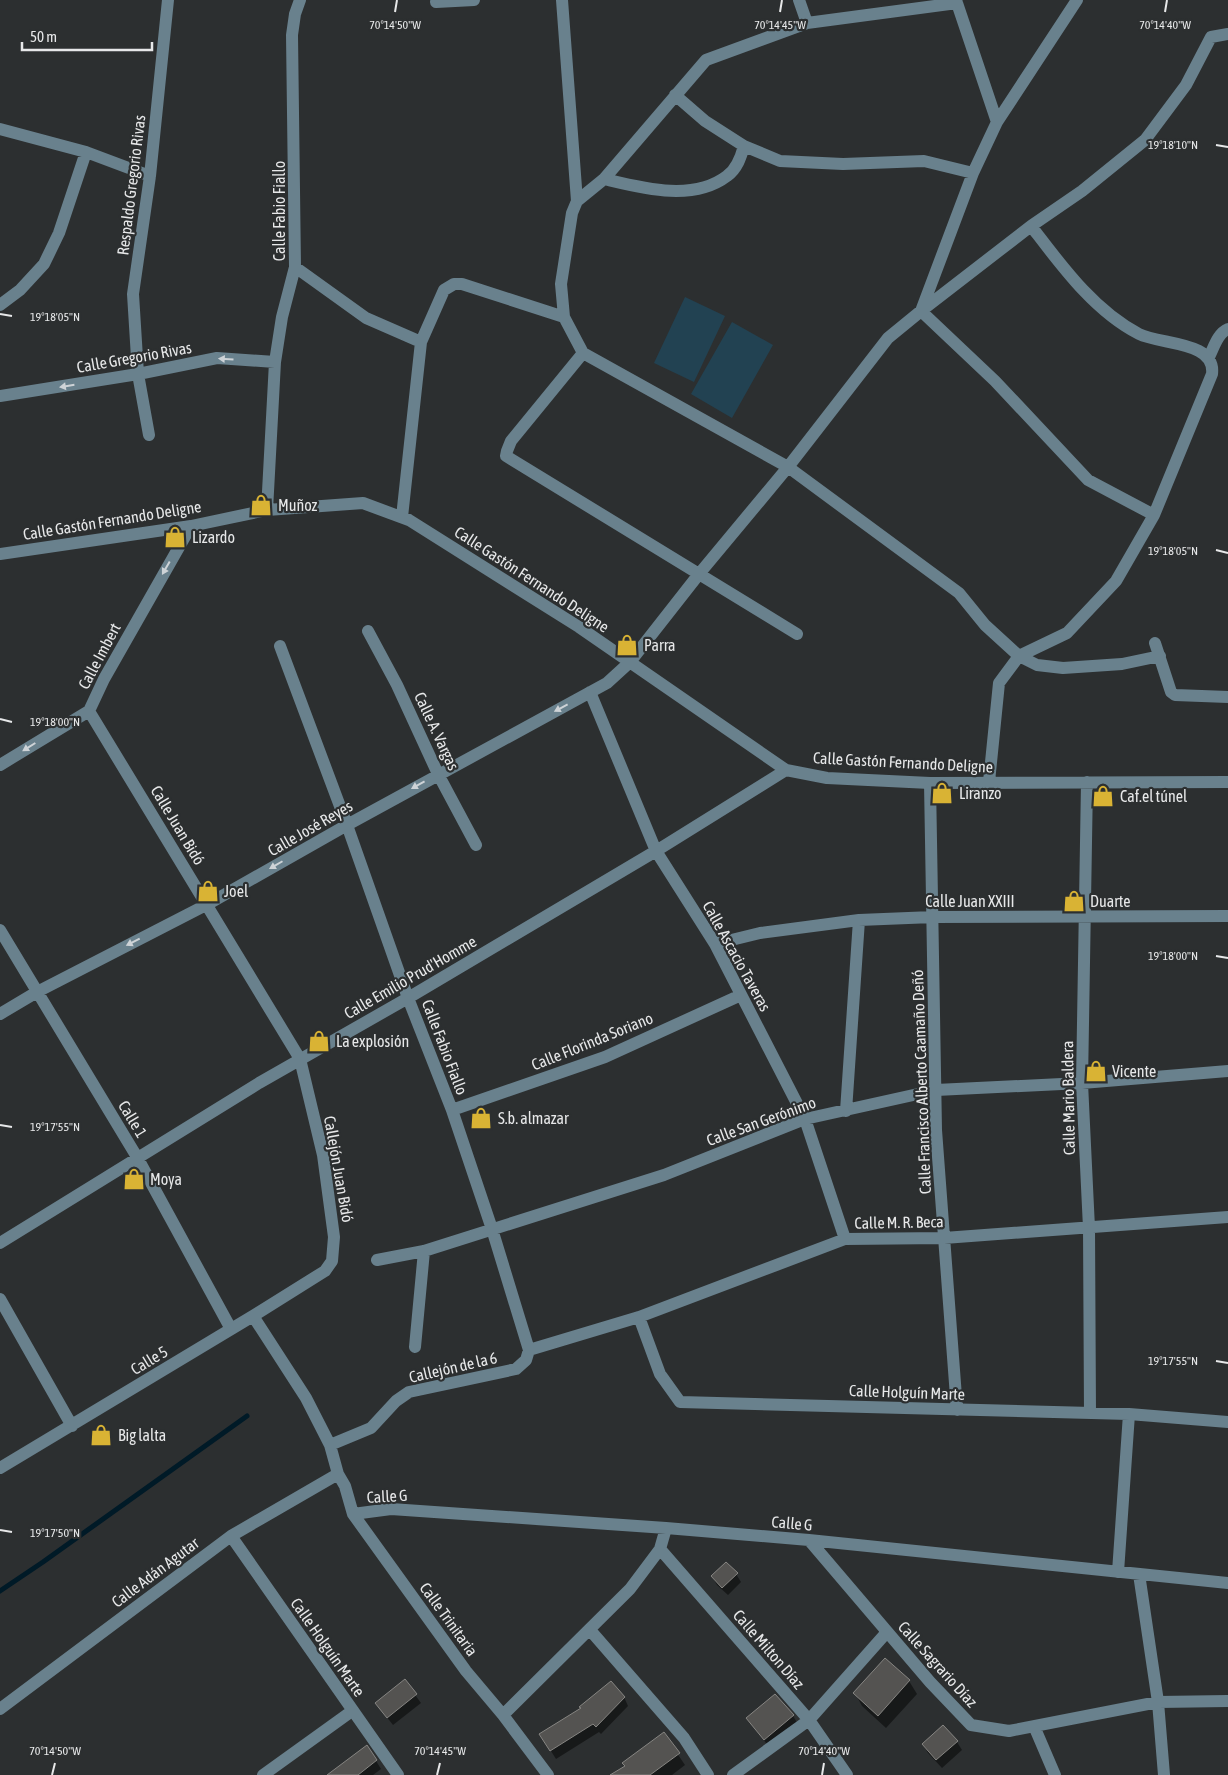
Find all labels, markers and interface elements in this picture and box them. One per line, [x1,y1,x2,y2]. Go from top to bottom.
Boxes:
text: 70°14'50"W [369,18,421,32]
text: 70°14'45"W [754,18,806,32]
text: 70°14'40"W [1139,18,1191,32]
scale bar [22,20,152,52]
text: 50 m [30,28,57,45]
street label: Respaldo Gregorio Rivas [113,113,150,256]
text: 19°18'10"N [1148,138,1198,152]
street label: Calle Fabio Fiallo [270,161,288,261]
text: 19°18'05"N [30,310,80,324]
street label: Calle Gregorio Rivas [75,338,193,377]
one-way arrow [218,354,234,362]
one-way arrow [58,382,74,390]
shop icon: Muñoz [248,492,274,518]
place label: Muñoz [278,496,318,514]
street label: Calle Gastón Fernando Deligne [22,497,203,544]
street label: Calle Gastón Fernando Deligne [451,522,613,636]
shop icon: Lizardo [162,524,188,550]
place label: Lizardo [192,528,235,546]
text: 19°18'05"N [1148,544,1198,558]
one-way arrow [162,561,171,575]
street label: Calle Imbert [74,620,124,692]
shop icon: Parra [614,632,640,658]
place label: Parra [644,636,676,654]
street label: Calle A. Vargas [410,689,463,774]
one-way arrow [554,704,568,712]
text: 19°18'00"N [30,715,80,729]
one-way arrow [23,743,36,752]
street label: Calle Gastón Fernando Deligne [812,748,994,777]
shop icon: Liranzo [929,780,955,806]
one-way arrow [411,781,425,790]
street label: Calle Juan Bidó [147,782,209,868]
shop icon: Caf.el túnel [1090,783,1116,809]
place label: Liranzo [959,784,1002,802]
place label: Caf.el túnel [1120,787,1188,805]
street label: Calle José Reyes [265,796,356,860]
one-way arrow [269,861,284,869]
shop icon: Joel [195,878,221,904]
place label: Joel [224,882,249,900]
shop icon: Duarte [1061,888,1087,914]
street label: Calle Juan XXIII [925,892,1015,910]
place label: Duarte [1090,892,1130,910]
street label: Calle Ascacio Taveras [699,898,775,1015]
street label: Calle Emilio Prud'Homme [341,932,479,1022]
one-way arrow [126,938,141,946]
text: 19°18'00"N [1148,949,1198,963]
street label: Calle Francisco Alberto Caamaño Deñó [908,969,934,1195]
street label: Calle Fabio Fiallo [419,997,471,1097]
street label: Calle Florinda Soriano [529,1008,655,1074]
shop icon: La explosión [306,1028,332,1054]
place label: La explosión [336,1032,409,1051]
street label: Calle Mario Baldera [1058,1041,1078,1155]
shop icon: Vicente [1083,1058,1109,1084]
place label: Vicente [1112,1062,1156,1080]
street label: Calle San Gerónimo [704,1093,818,1149]
street label: Calle 1 [115,1097,151,1141]
shop icon: S.b. almazar [468,1105,494,1131]
place label: S.b. almazar [498,1109,569,1127]
street label: Callejón Juan Bidó [320,1114,357,1224]
text: 19°17'55"N [30,1120,80,1134]
shop icon: Moya [121,1166,147,1192]
place label: Moya [150,1170,182,1189]
street label: Calle M. R. Beca [854,1212,944,1232]
street label: Calle 5 [127,1342,171,1378]
street label: Callejón de la 6 [407,1348,499,1387]
text: 19°17'55"N [1148,1354,1198,1368]
street label: Calle Holguín Marte [849,1381,965,1404]
shop icon: Big lalta [88,1422,114,1448]
place label: Big lalta [118,1426,166,1445]
street label: Calle G [366,1486,408,1506]
street label: Calle G [771,1512,813,1534]
text: 19°17'50"N [30,1526,80,1540]
street label: Calle Adán Agutar [108,1533,203,1611]
street label: Calle Trinitaria [416,1579,482,1659]
street label: Calle Holguín Marte [287,1594,369,1700]
street label: Calle Milton Díaz [730,1606,808,1692]
street label: Calle Sagrario Díaz [894,1617,981,1711]
text: 70°14'50"W [29,1744,81,1758]
text: 70°14'45"W [414,1744,466,1758]
text: 70°14'40"W [798,1744,850,1758]

